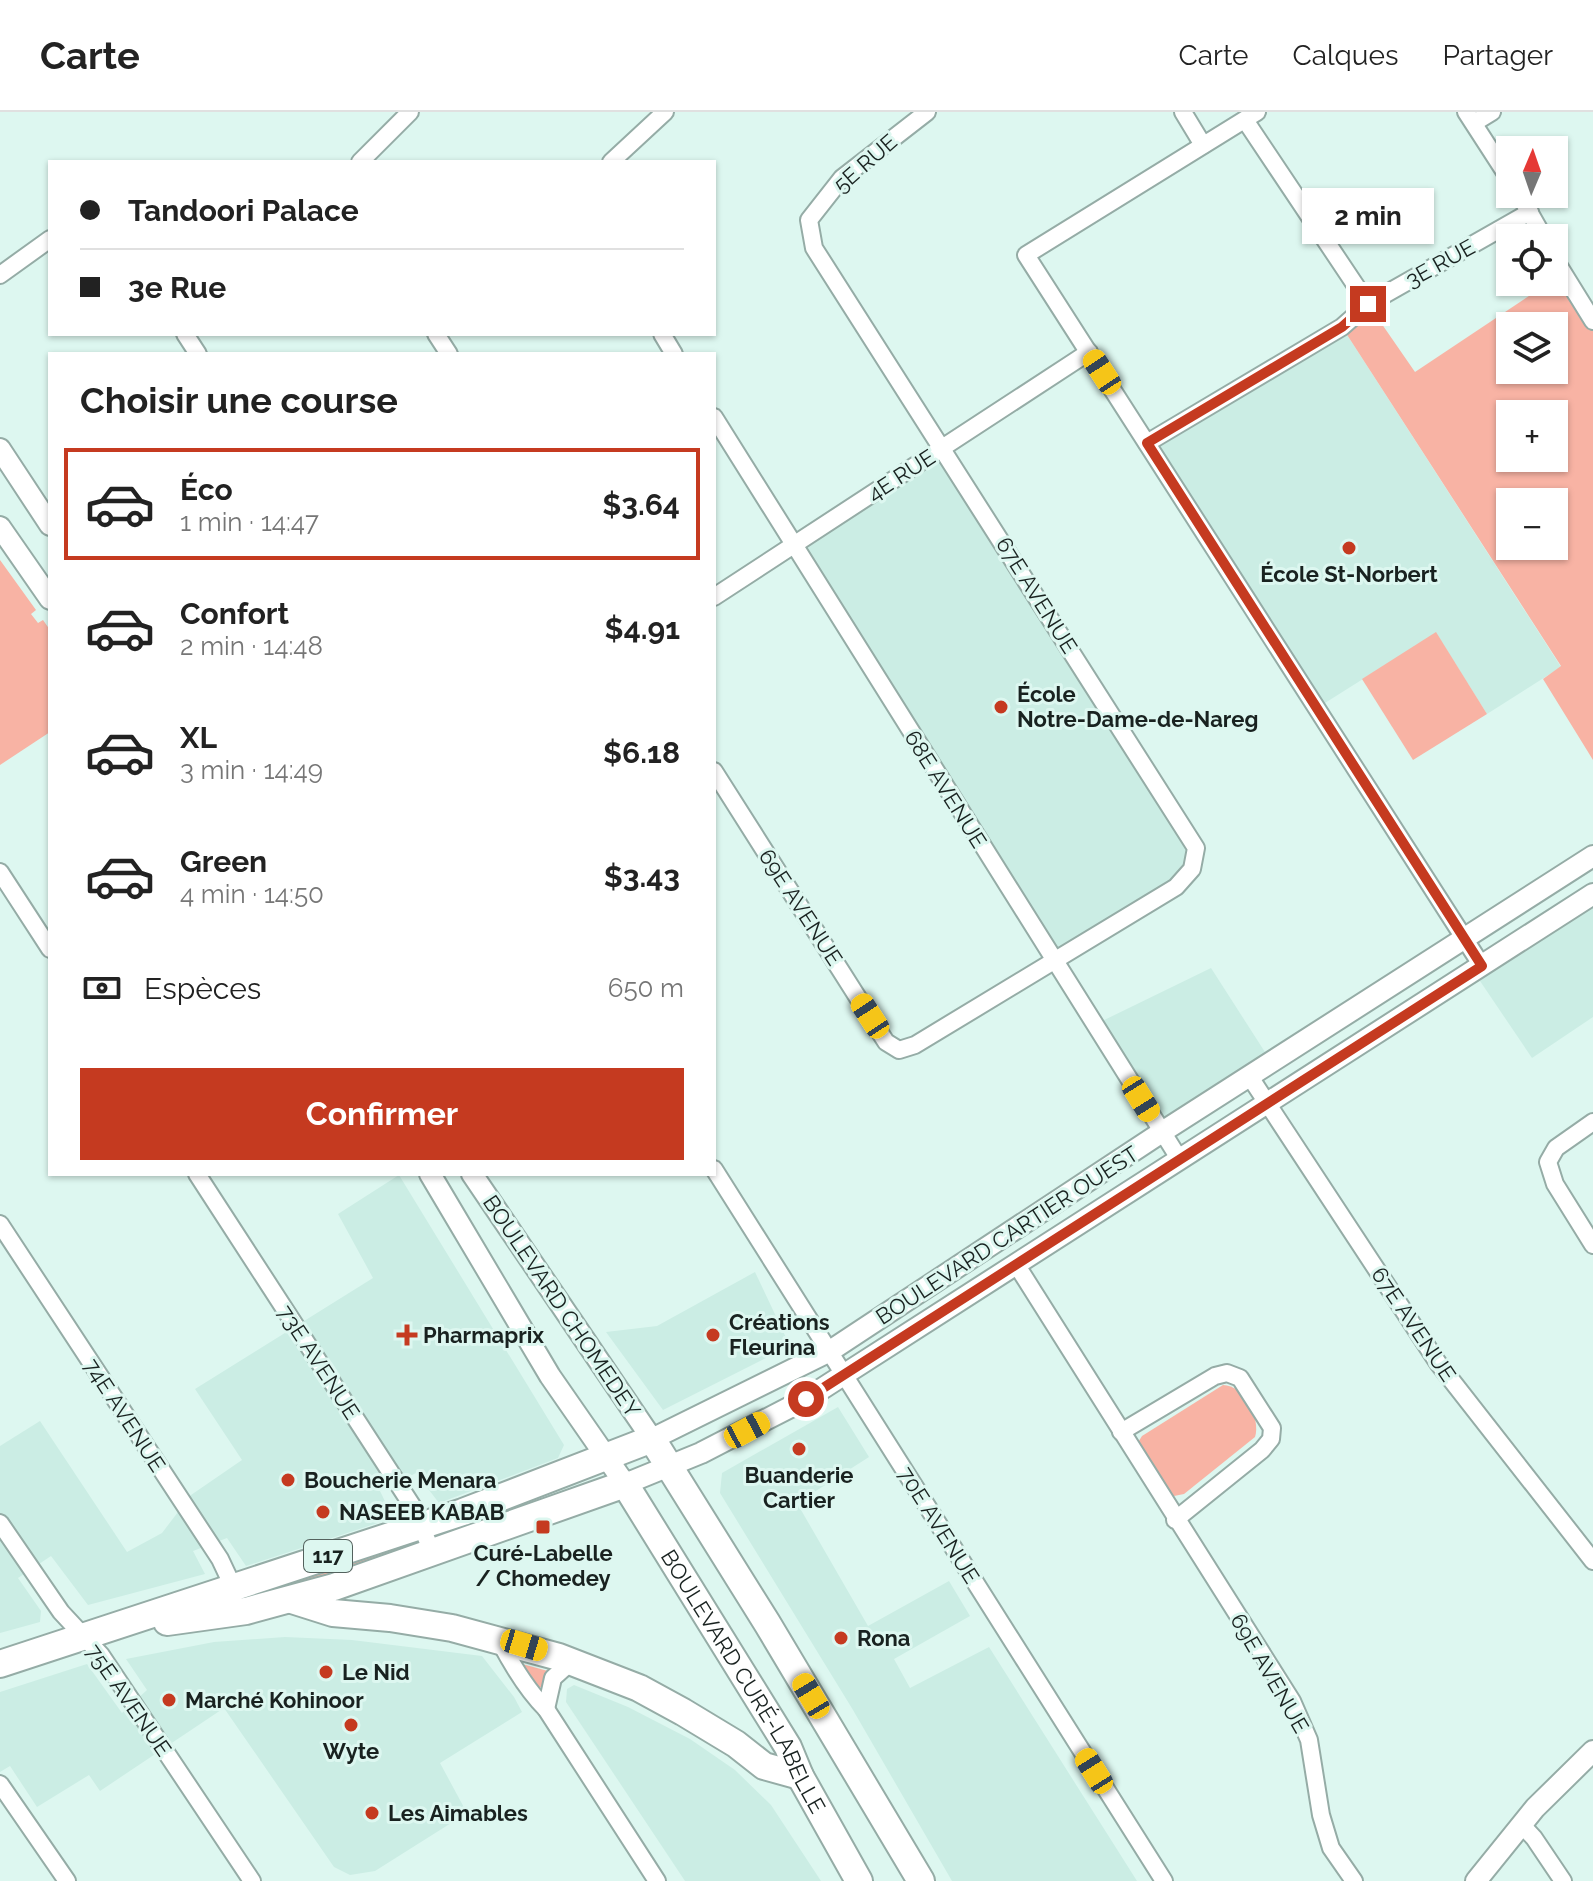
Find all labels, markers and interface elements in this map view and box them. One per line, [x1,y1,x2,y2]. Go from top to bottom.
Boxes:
text: Carte [40,33,140,78]
text: Carte [1179,39,1248,72]
text: Calques [1292,39,1398,72]
text: Partager [1442,39,1553,72]
street label: 5E RUE [828,128,902,198]
north arrow [1496,136,1568,208]
map controls [1496,136,1568,560]
callout: 2 min [1302,188,1434,244]
text: Tandoori Palace [128,193,359,228]
text: 2 min [1334,201,1402,231]
button: locate [1496,224,1568,296]
street label: 3E RUE [1401,233,1479,293]
text: 3e Rue [128,270,226,305]
route end [1350,286,1386,322]
button: layers [1496,312,1568,384]
car [1079,345,1125,399]
text: Choisir une course [80,379,398,421]
button: + [1496,400,1568,472]
street label: 4E RUE [862,444,940,506]
icon: car [84,468,156,540]
text: Éco [180,472,233,507]
text: $3.64 [602,487,680,522]
button: − [1496,488,1568,560]
text: 1 min · 14:47 [180,507,319,537]
street label: 67E AVENUE [991,532,1083,658]
marker: École St-Norbert [1340,539,1358,557]
place label: École St-Norbert [1260,561,1438,587]
icon: car [84,592,156,664]
text: Confort [180,596,289,631]
text: $4.91 [605,611,680,646]
text: 2 min · 14:48 [180,631,323,661]
place label: École Notre-Dame-de-Nareg [1017,681,1258,732]
marker: École Notre-Dame-de-Nareg [992,698,1010,716]
icon: car [84,716,156,788]
text: XL [180,720,217,755]
street label: 68E AVENUE [900,725,992,853]
text: $6.18 [603,735,680,770]
text: 3 min · 14:49 [180,755,323,785]
icon: car [84,840,156,912]
text: Green [180,844,267,879]
street label: 69E AVENUE [754,844,848,970]
text: $3.43 [604,859,680,894]
text: 4 min · 14:50 [180,879,324,909]
icon: cash [80,966,124,1010]
text: Espèces [144,971,261,1006]
text: 650 m [608,973,684,1003]
car [847,989,893,1043]
button: Confirmer [80,1068,684,1160]
car [1118,1072,1164,1126]
street label: BOULEVARD CARTIER OUEST [871,1140,1144,1330]
street label: BOULEVARD CHOMEDEY [478,1190,646,1422]
street label: 67E AVENUE [1366,1262,1462,1386]
street label: 73E AVENUE [272,1300,366,1424]
place label: Créations Fleurina [729,1309,830,1360]
place label: Pharmaprix [423,1322,544,1348]
marker: Pharmaprix [398,1326,416,1344]
marker: Créations Fleurina [704,1326,722,1344]
street label: 74E AVENUE [79,1353,171,1477]
route start [788,1381,824,1417]
car [720,1408,774,1452]
marker: Buanderie Cartier [790,1440,808,1458]
place label: Buanderie Cartier [744,1462,854,1513]
street label: 70E AVENUE [893,1462,985,1588]
place label: Boucherie Menara [304,1467,496,1493]
marker: Boucherie Menara [279,1471,297,1489]
place label: NASEEB KABAB [339,1499,504,1525]
marker: NASEEB KABAB [314,1503,332,1521]
marker: Curé-Labelle / Chomedey [534,1518,552,1536]
road number: 117 [304,1540,352,1572]
place label: Curé-Labelle / Chomedey [473,1540,613,1591]
street label: BOULEVARD CURÉ-LABELLE [656,1545,831,1818]
street label: 69E AVENUE [1225,1609,1315,1737]
place label: Rona [857,1625,910,1651]
car [498,1627,550,1663]
marker: Rona [832,1629,850,1647]
street label: 75E AVENUE [81,1639,177,1761]
place label: Le Nid [342,1659,410,1685]
marker: Le Nid [317,1663,335,1681]
car [788,1669,834,1723]
place label: Marché Kohinoor [185,1687,364,1713]
marker: Marché Kohinoor [160,1691,178,1709]
marker: Wyte [342,1716,360,1734]
place label: Wyte [323,1738,379,1764]
car [1071,1744,1117,1798]
place label: Les Aimables [388,1800,528,1826]
marker: Les Aimables [363,1804,381,1822]

